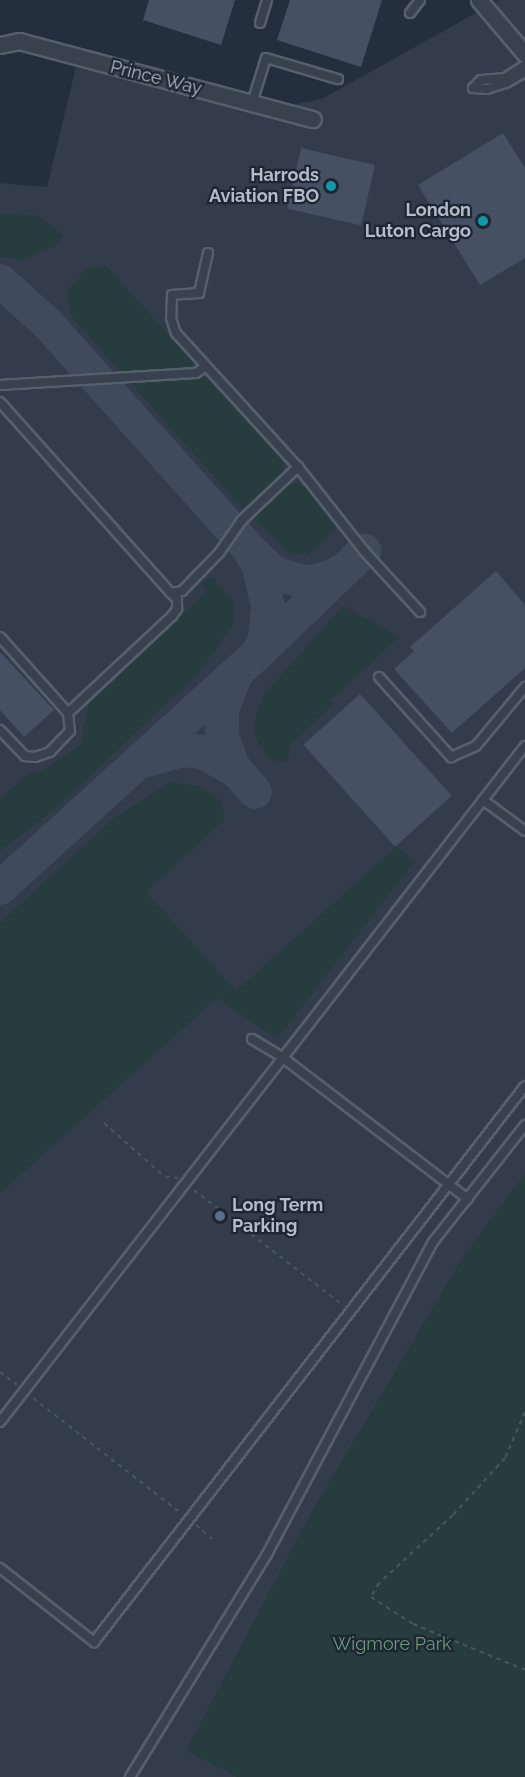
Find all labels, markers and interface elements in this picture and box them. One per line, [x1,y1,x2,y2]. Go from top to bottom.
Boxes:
street label: Prince Way [108,56,204,100]
place label: Harrods Aviation FBO [209,165,319,207]
marker: Harrods Aviation FBO [324,179,338,193]
place label: London Luton Cargo [365,200,471,242]
marker: London Luton Cargo [476,214,490,228]
place label: Long Term Parking [232,1195,324,1238]
marker: Long Term Parking [213,1209,227,1223]
park label: Wigmore Park [332,1633,452,1655]

